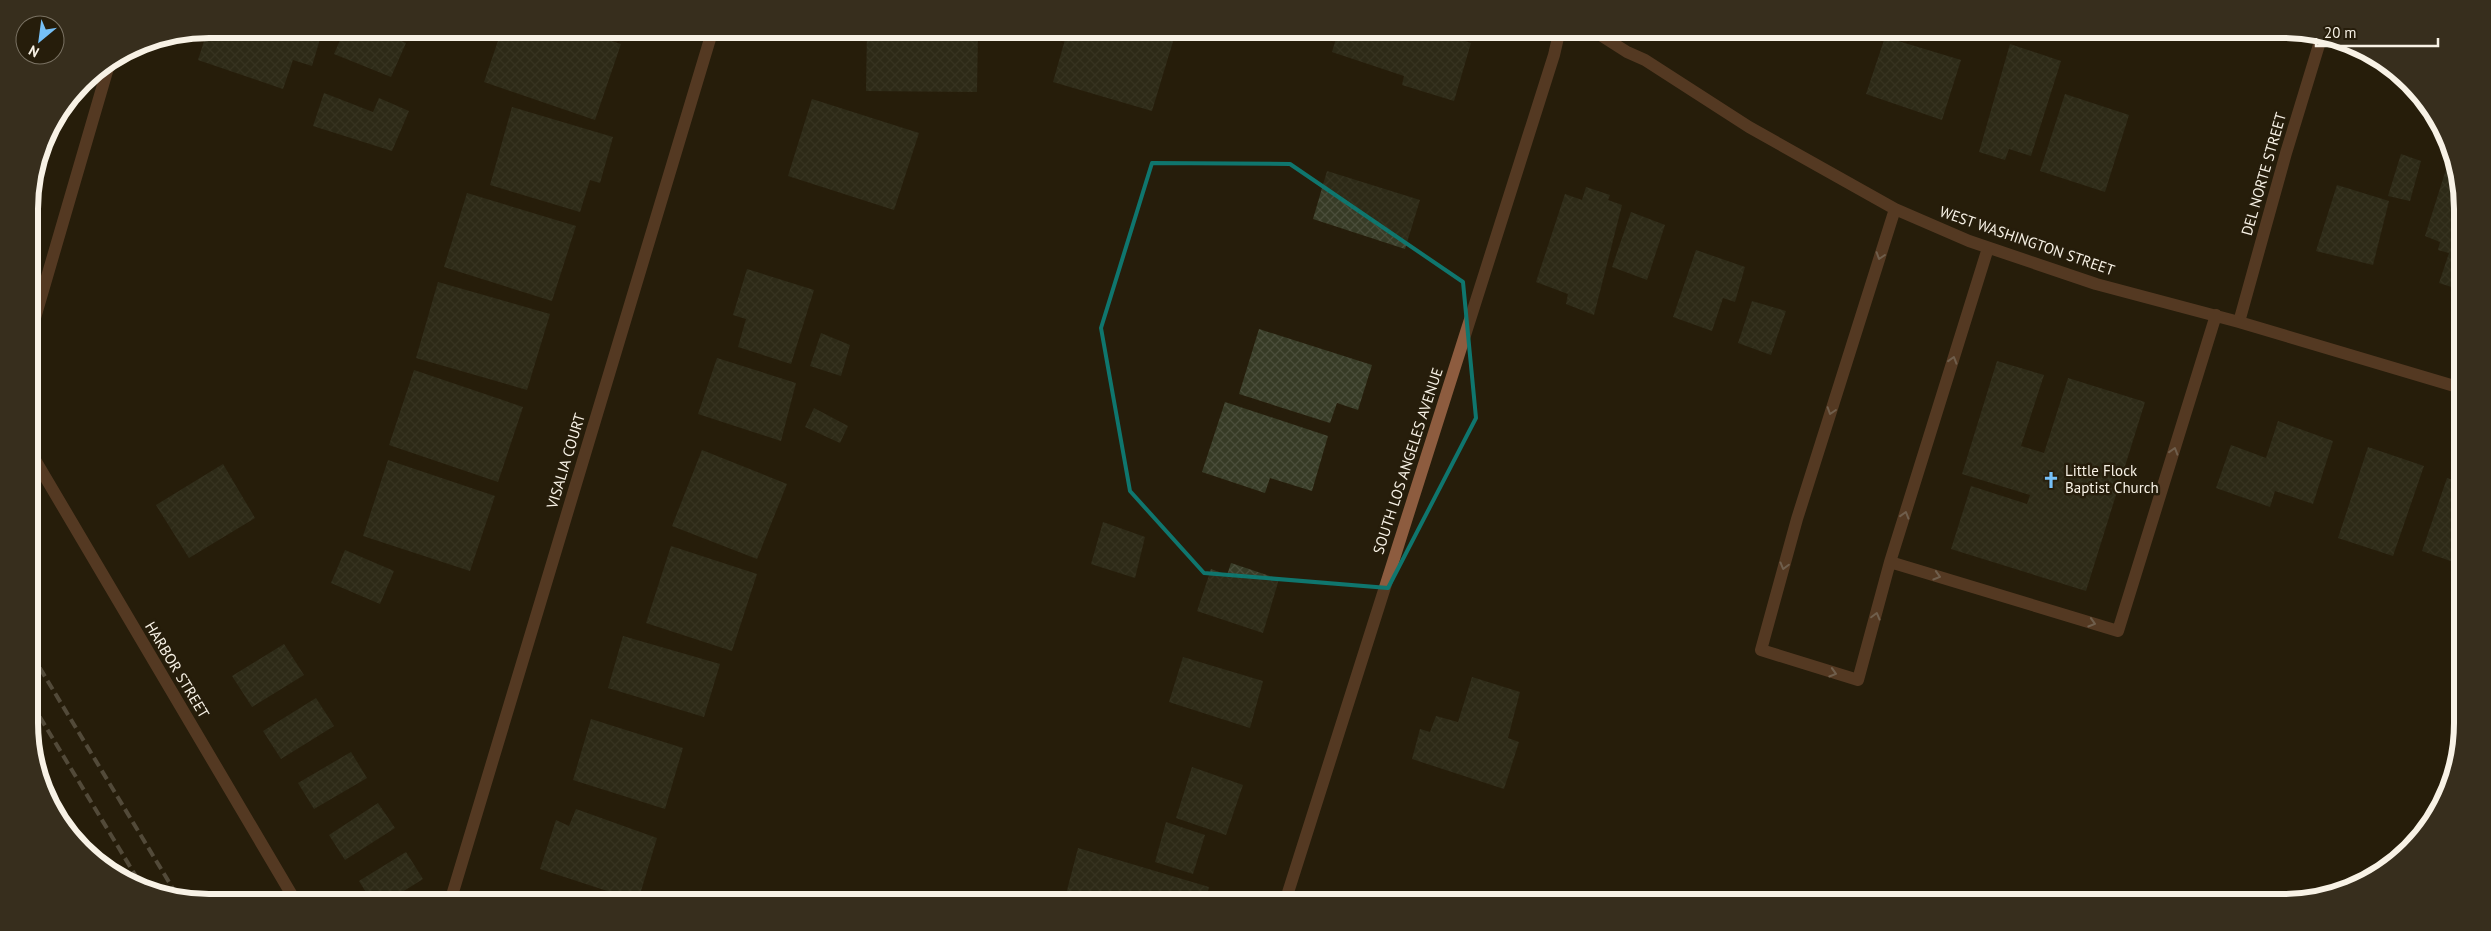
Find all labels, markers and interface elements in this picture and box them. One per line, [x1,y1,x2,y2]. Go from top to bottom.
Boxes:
north arrow [15,15,65,65]
scale bar [2316,15,2438,47]
text: 20 m [2324,23,2357,42]
text: N [25,41,42,61]
street label: DEL NORTE STREET [2237,109,2290,238]
street label: WEST WASHINGTON STREET [1937,202,2118,280]
one-way arrow [1876,251,1886,259]
one-way arrow [1947,356,1957,365]
street label: SOUTH LOS ANGELES AVENUE [1368,365,1447,556]
one-way arrow [1827,406,1837,414]
street label: VISALIA COURT [542,410,589,512]
one-way arrow [2168,447,2178,456]
place label: Little Flock Baptist Church [2065,461,2159,497]
church icon: Little Flock Baptist Church [2041,470,2061,490]
one-way arrow [1899,512,1909,520]
one-way arrow [1779,562,1790,571]
one-way arrow [1932,570,1941,580]
one-way arrow [1870,613,1880,621]
street label: HARBOR STREET [141,618,214,722]
one-way arrow [2088,618,2096,628]
one-way arrow [1829,667,1837,677]

